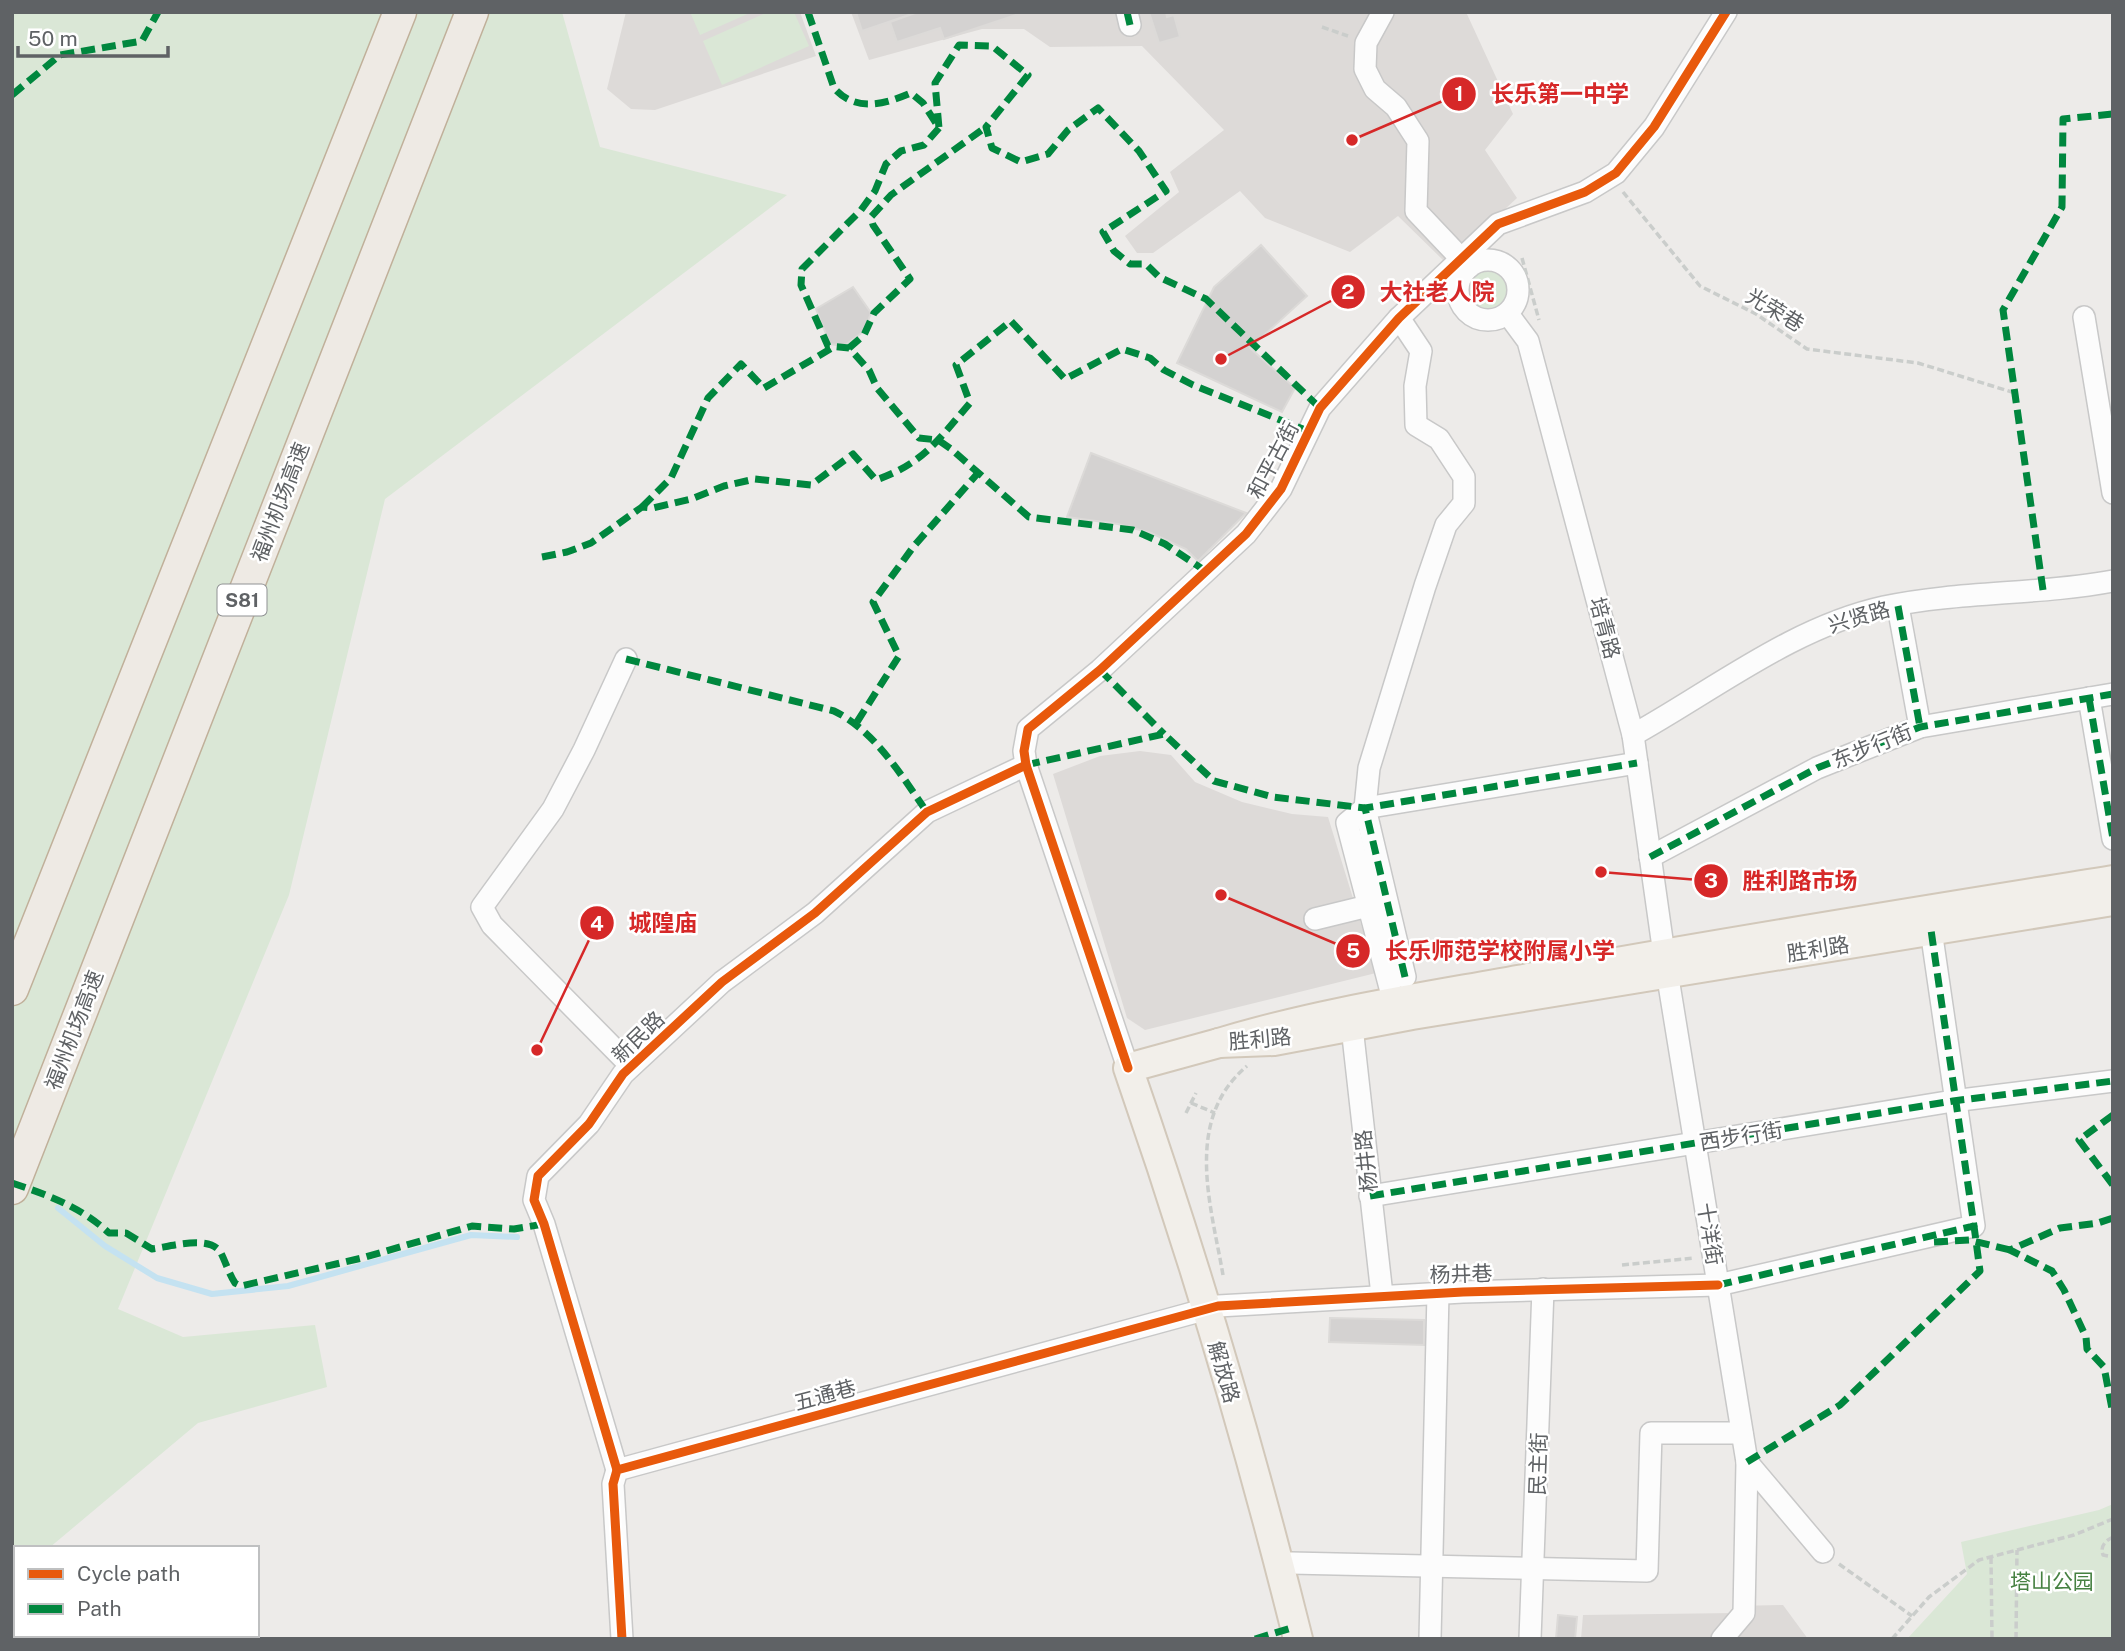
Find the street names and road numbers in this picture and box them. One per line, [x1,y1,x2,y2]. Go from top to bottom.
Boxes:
street label: 光荣巷 [1742,283,1808,337]
street label: 和平古街 [1242,417,1304,503]
street label: 福州机场高速 [246,439,314,565]
road number: S81 [218,584,266,615]
street label: 培青路 [1585,594,1625,662]
street label: 兴贤路 [1825,596,1893,638]
street label: 东步行街 [1828,719,1916,773]
street label: 胜利路 [1785,932,1851,966]
street label: 福州机场高速 [40,967,108,1093]
street label: 新民路 [607,1006,669,1068]
street label: 胜利路 [1228,1024,1292,1054]
street label: 西步行街 [1698,1117,1784,1155]
street label: 杨井路 [1350,1128,1382,1194]
street label: 十洋街 [1693,1201,1727,1267]
street label: 杨井巷 [1429,1260,1493,1288]
street label: 解放路 [1203,1338,1245,1406]
street label: 五通巷 [791,1375,859,1415]
street label: 民主街 [1524,1432,1552,1496]

